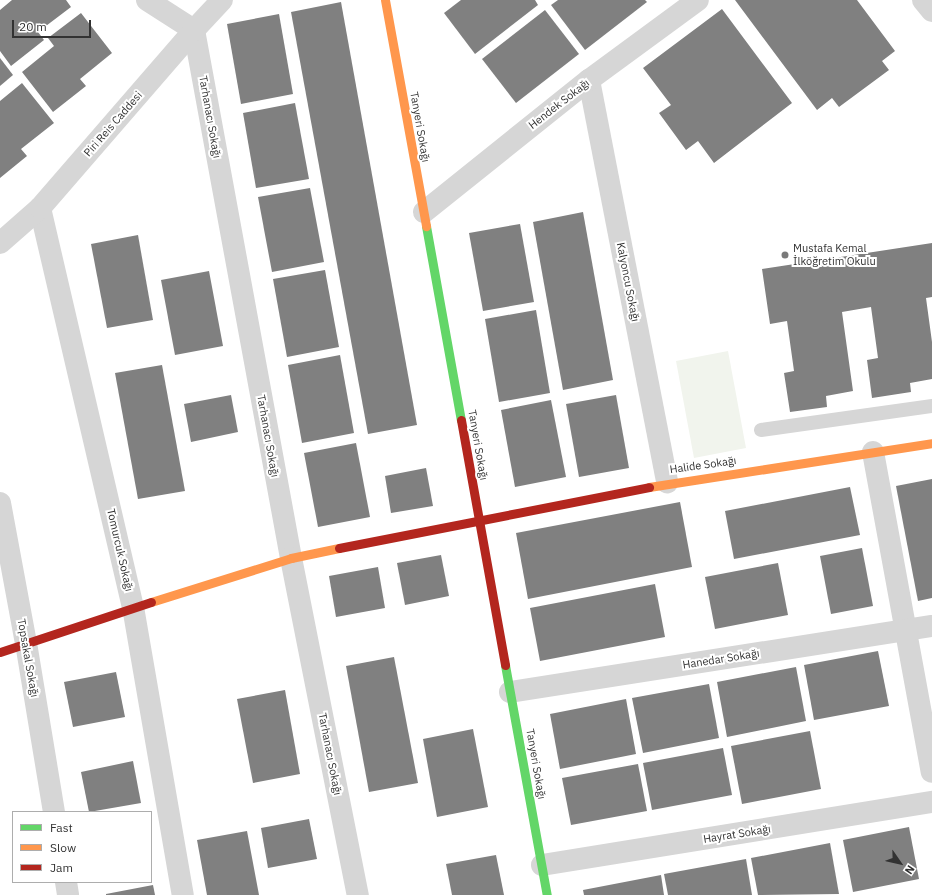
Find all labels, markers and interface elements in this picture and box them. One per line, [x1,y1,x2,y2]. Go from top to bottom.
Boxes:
scale bar [14,12,93,38]
text: 20 m [19,19,47,34]
street label: Tarhanacı Sokağı [196,75,224,159]
street label: Hendek Sokağı [526,76,592,132]
street label: Piri Reis Caddesi [81,89,145,159]
street label: Tanyeri Sokağı [407,91,433,163]
street label: Kalyoncu Sokağı [614,241,642,323]
place label: Mustafa Kemal İlköğretim Okulu [793,242,876,268]
marker: Mustafa Kemal İlköğretim Okulu [780,250,790,260]
street label: Tarhanacı Sokağı [254,394,282,478]
street label: Tanyeri Sokağı [465,409,491,481]
street label: Halide Sokağı [669,454,737,476]
street label: Tomurcuk Sokağı [104,507,136,593]
street label: Topsakal Sokağı [15,618,41,698]
street label: Hanedar Sokağı [682,646,760,672]
street label: Tarhanacı Sokağı [316,712,344,796]
street label: Tanyeri Sokağı [523,728,549,800]
legend [12,811,152,883]
text: Fast [50,820,73,835]
street label: Hayrat Sokağı [702,822,772,846]
text: Slow [50,840,76,855]
north arrow [880,843,920,883]
text: Jam [50,860,73,875]
text: N [902,862,918,877]

